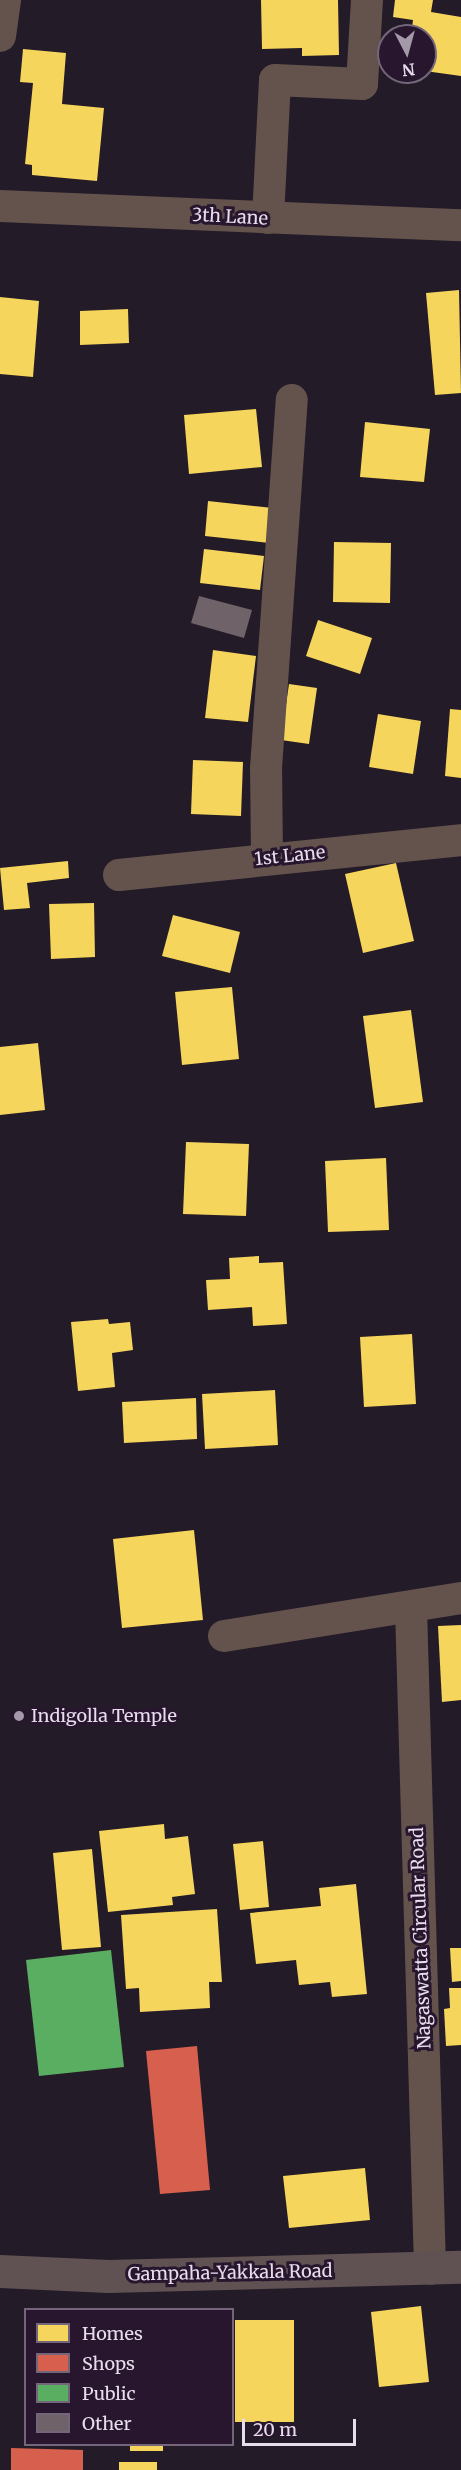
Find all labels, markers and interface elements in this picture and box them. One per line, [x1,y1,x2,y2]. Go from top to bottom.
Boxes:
north arrow [377,24,437,84]
text: N [401,59,416,81]
street label: 3th Lane [192,204,268,230]
street label: 1st Lane [254,842,326,870]
place label: Indigolla Temple [31,1705,177,1727]
marker: Indigolla Temple [12,1709,26,1723]
street label: Nagaswatta Circular Road [406,1827,436,2049]
street label: Gampaha-Yakkala Road [127,2260,333,2286]
legend [24,2308,234,2446]
text: Homes [82,2322,143,2345]
text: Shops [82,2352,135,2375]
text: Public [82,2382,136,2405]
scale bar [245,2407,359,2445]
text: Other [82,2412,132,2435]
text: 20 m [253,2418,297,2441]

